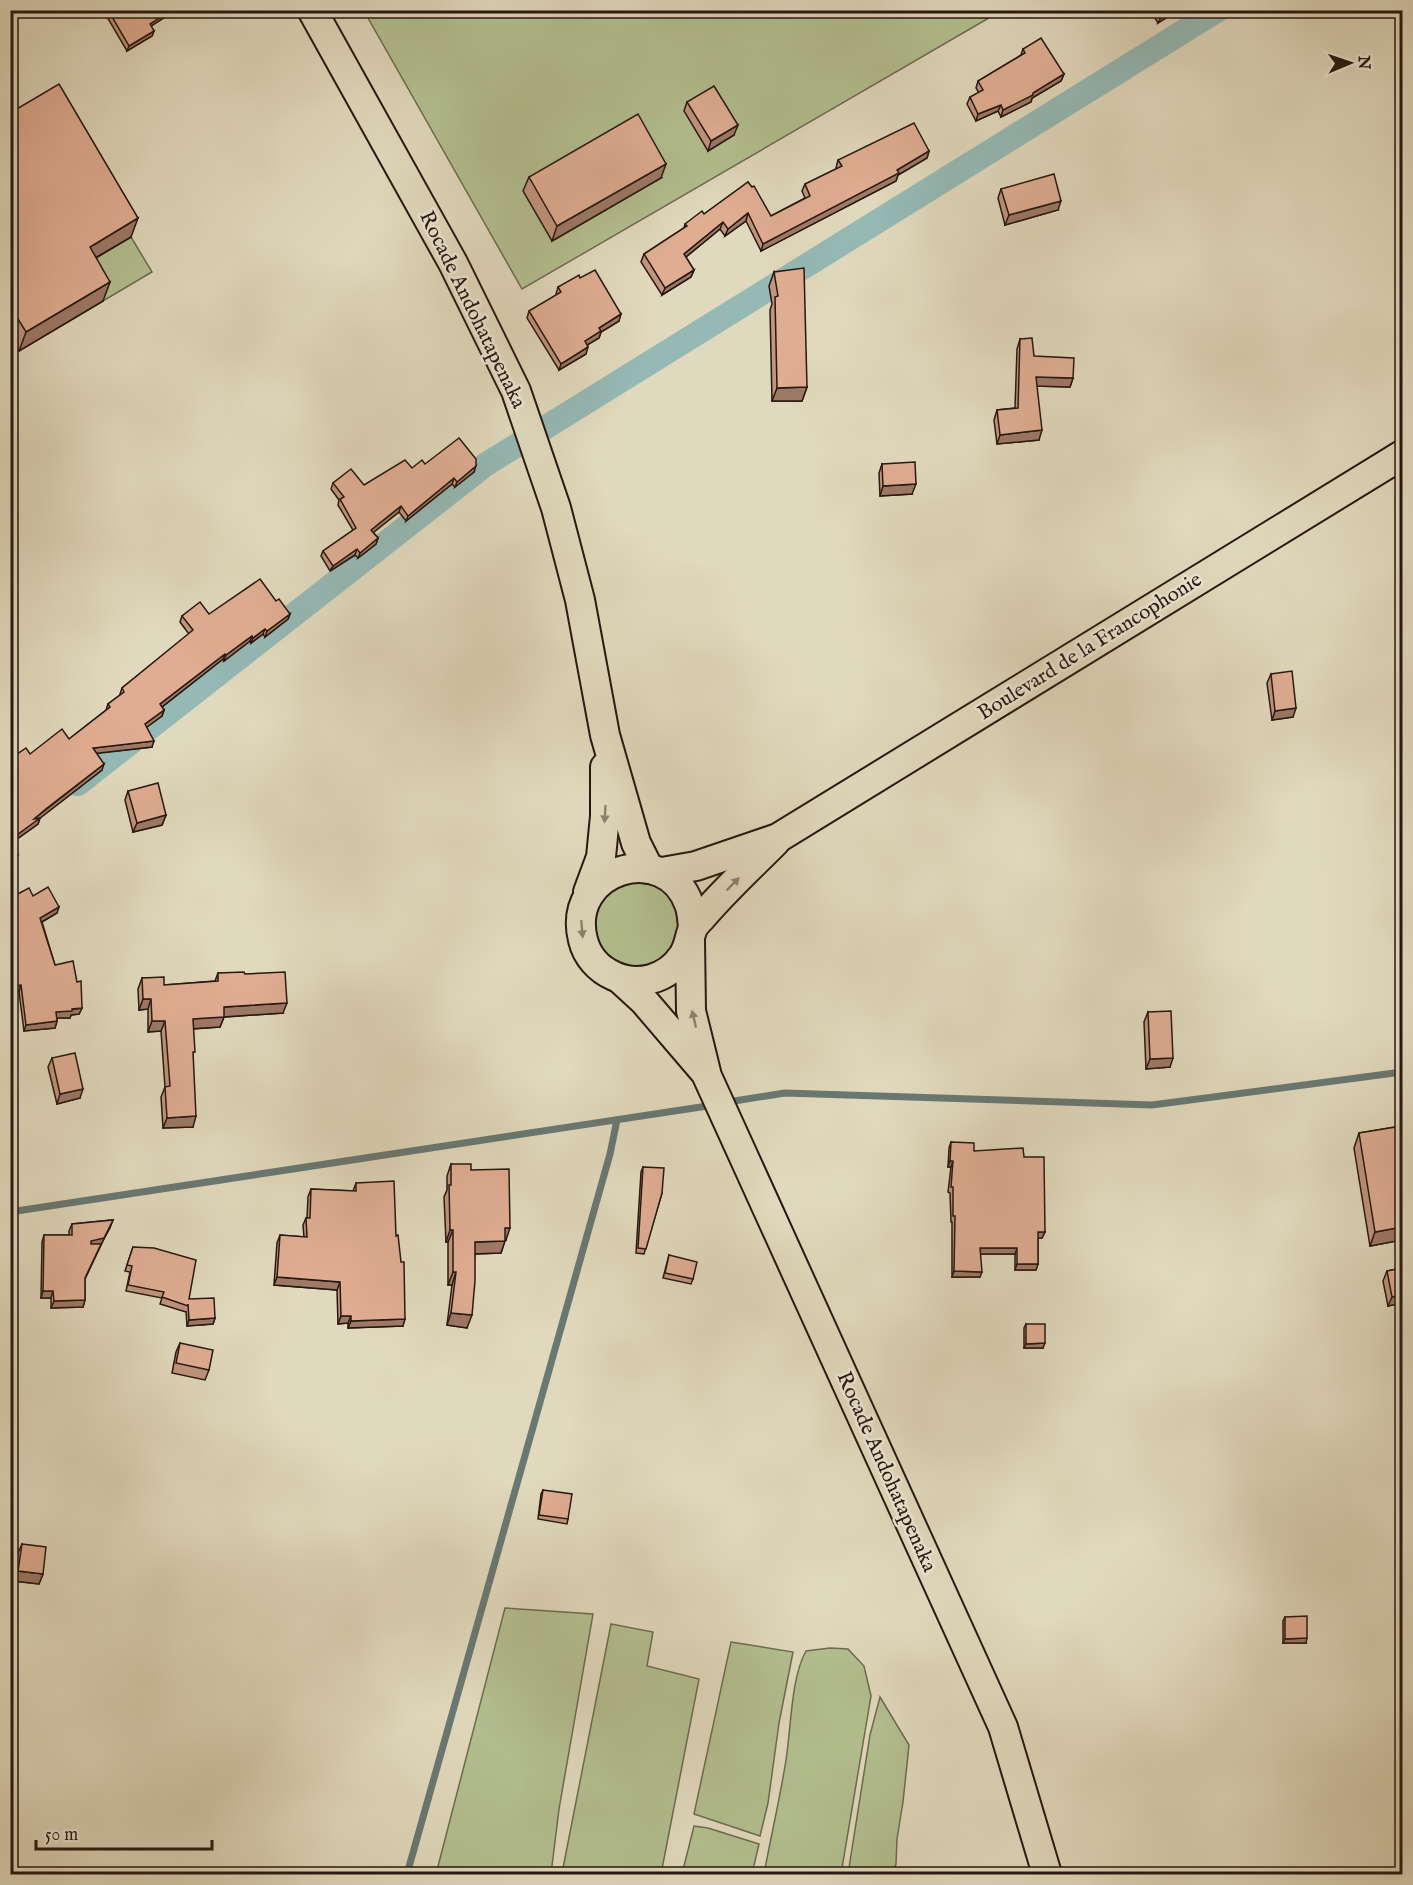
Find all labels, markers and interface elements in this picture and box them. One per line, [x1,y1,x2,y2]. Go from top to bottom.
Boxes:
north arrow [1320,33,1380,93]
text: N [1353,54,1373,70]
street label: Rocade Andohatapenaka [412,207,532,414]
street label: Boulevard de la Francophonie [973,567,1207,727]
one-way arrow [600,805,609,824]
one-way arrow [726,877,740,891]
one-way arrow [577,920,586,939]
one-way arrow [688,1010,698,1028]
street label: Rocade Andohatapenaka [830,1368,943,1577]
scale bar [36,1813,212,1851]
text: 50 m [45,1824,78,1847]

